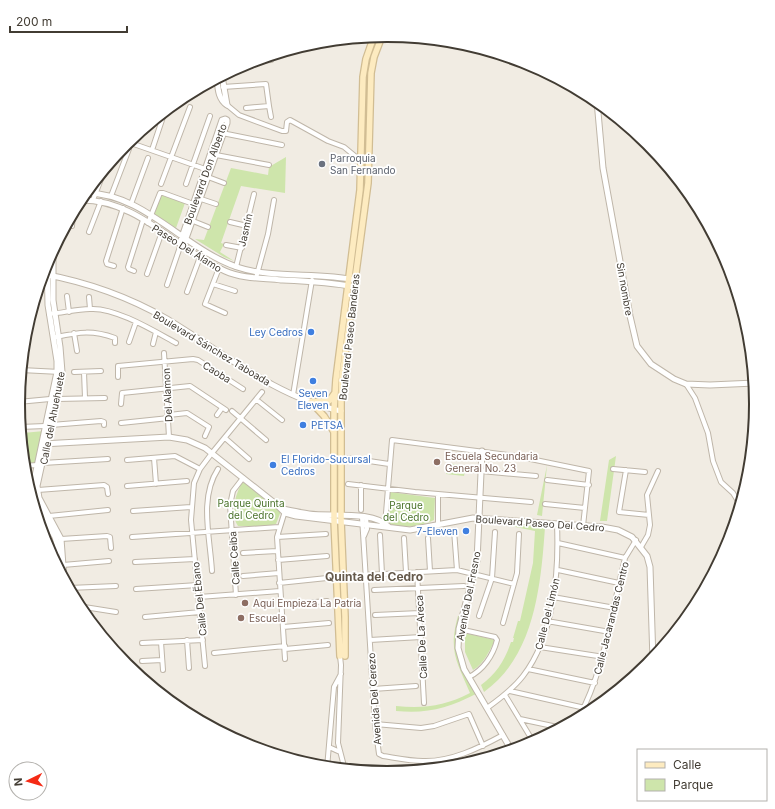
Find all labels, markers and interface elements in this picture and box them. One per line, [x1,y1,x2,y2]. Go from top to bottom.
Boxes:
scale bar [10,8,127,34]
text: 200 m [16,14,52,29]
street label: Boulevard Don Alberto [181,122,229,226]
place label: Parroquia San Fernando [330,152,396,176]
marker: Parroquia San Fernando [317,159,327,169]
street label: Jasmín [235,212,255,248]
street label: Paseo Del Álamo [150,221,225,274]
street label: Sin nombre [614,261,636,317]
street label: Boulevard Paseo Banderas [336,273,362,401]
street label: Boulevard Sánchez Taboada [151,308,273,388]
place label: Ley Cedros [249,326,303,338]
marker: Ley Cedros [306,327,316,337]
street label: Caoba [201,359,233,385]
street label: Del Alamon [160,368,174,422]
street label: Calle del Ahuehuete [37,370,67,466]
marker: Seven Eleven [308,376,318,386]
place label: Seven Eleven [297,387,329,411]
place label: PETSA [311,419,343,431]
marker: PETSA [298,420,308,430]
place label: Escuela Secundaria General No. 23 [445,450,538,474]
place label: El Florido-Sucursal Cedros [281,453,371,477]
marker: Escuela Secundaria General No. 23 [432,457,442,467]
marker: El Florido-Sucursal Cedros [268,460,278,470]
park label: Parque Quinta del Cedro [217,497,285,521]
park label: Parque del Cedro [383,499,429,523]
street label: Boulevard Paseo Del Cedro [475,513,605,533]
place label: 7-Eleven [417,525,458,537]
marker: 7-Eleven [461,526,471,536]
street label: Calle Ceiba [226,531,242,585]
street label: Avenida Del Fresno [453,550,483,642]
street label: Calle Jacarandas Centro [591,560,631,676]
street label: Calle Del Ëbano [189,561,209,637]
district label: Quinta del Cedro [325,569,423,584]
street label: Calle Del Limón [532,577,562,651]
street label: Calle De La Areca [413,595,429,679]
place label: Aqui Empieza La Patria [253,597,361,609]
marker: Aqui Empieza La Patria [240,598,250,608]
place label: Escuela [249,612,286,624]
marker: Escuela [236,613,246,623]
street label: Avenida Del Cerezo [365,652,383,746]
legend [637,749,767,801]
text: Calle [673,757,701,772]
north arrow [8,761,48,801]
text: N [11,777,25,787]
text: Parque [673,777,713,792]

